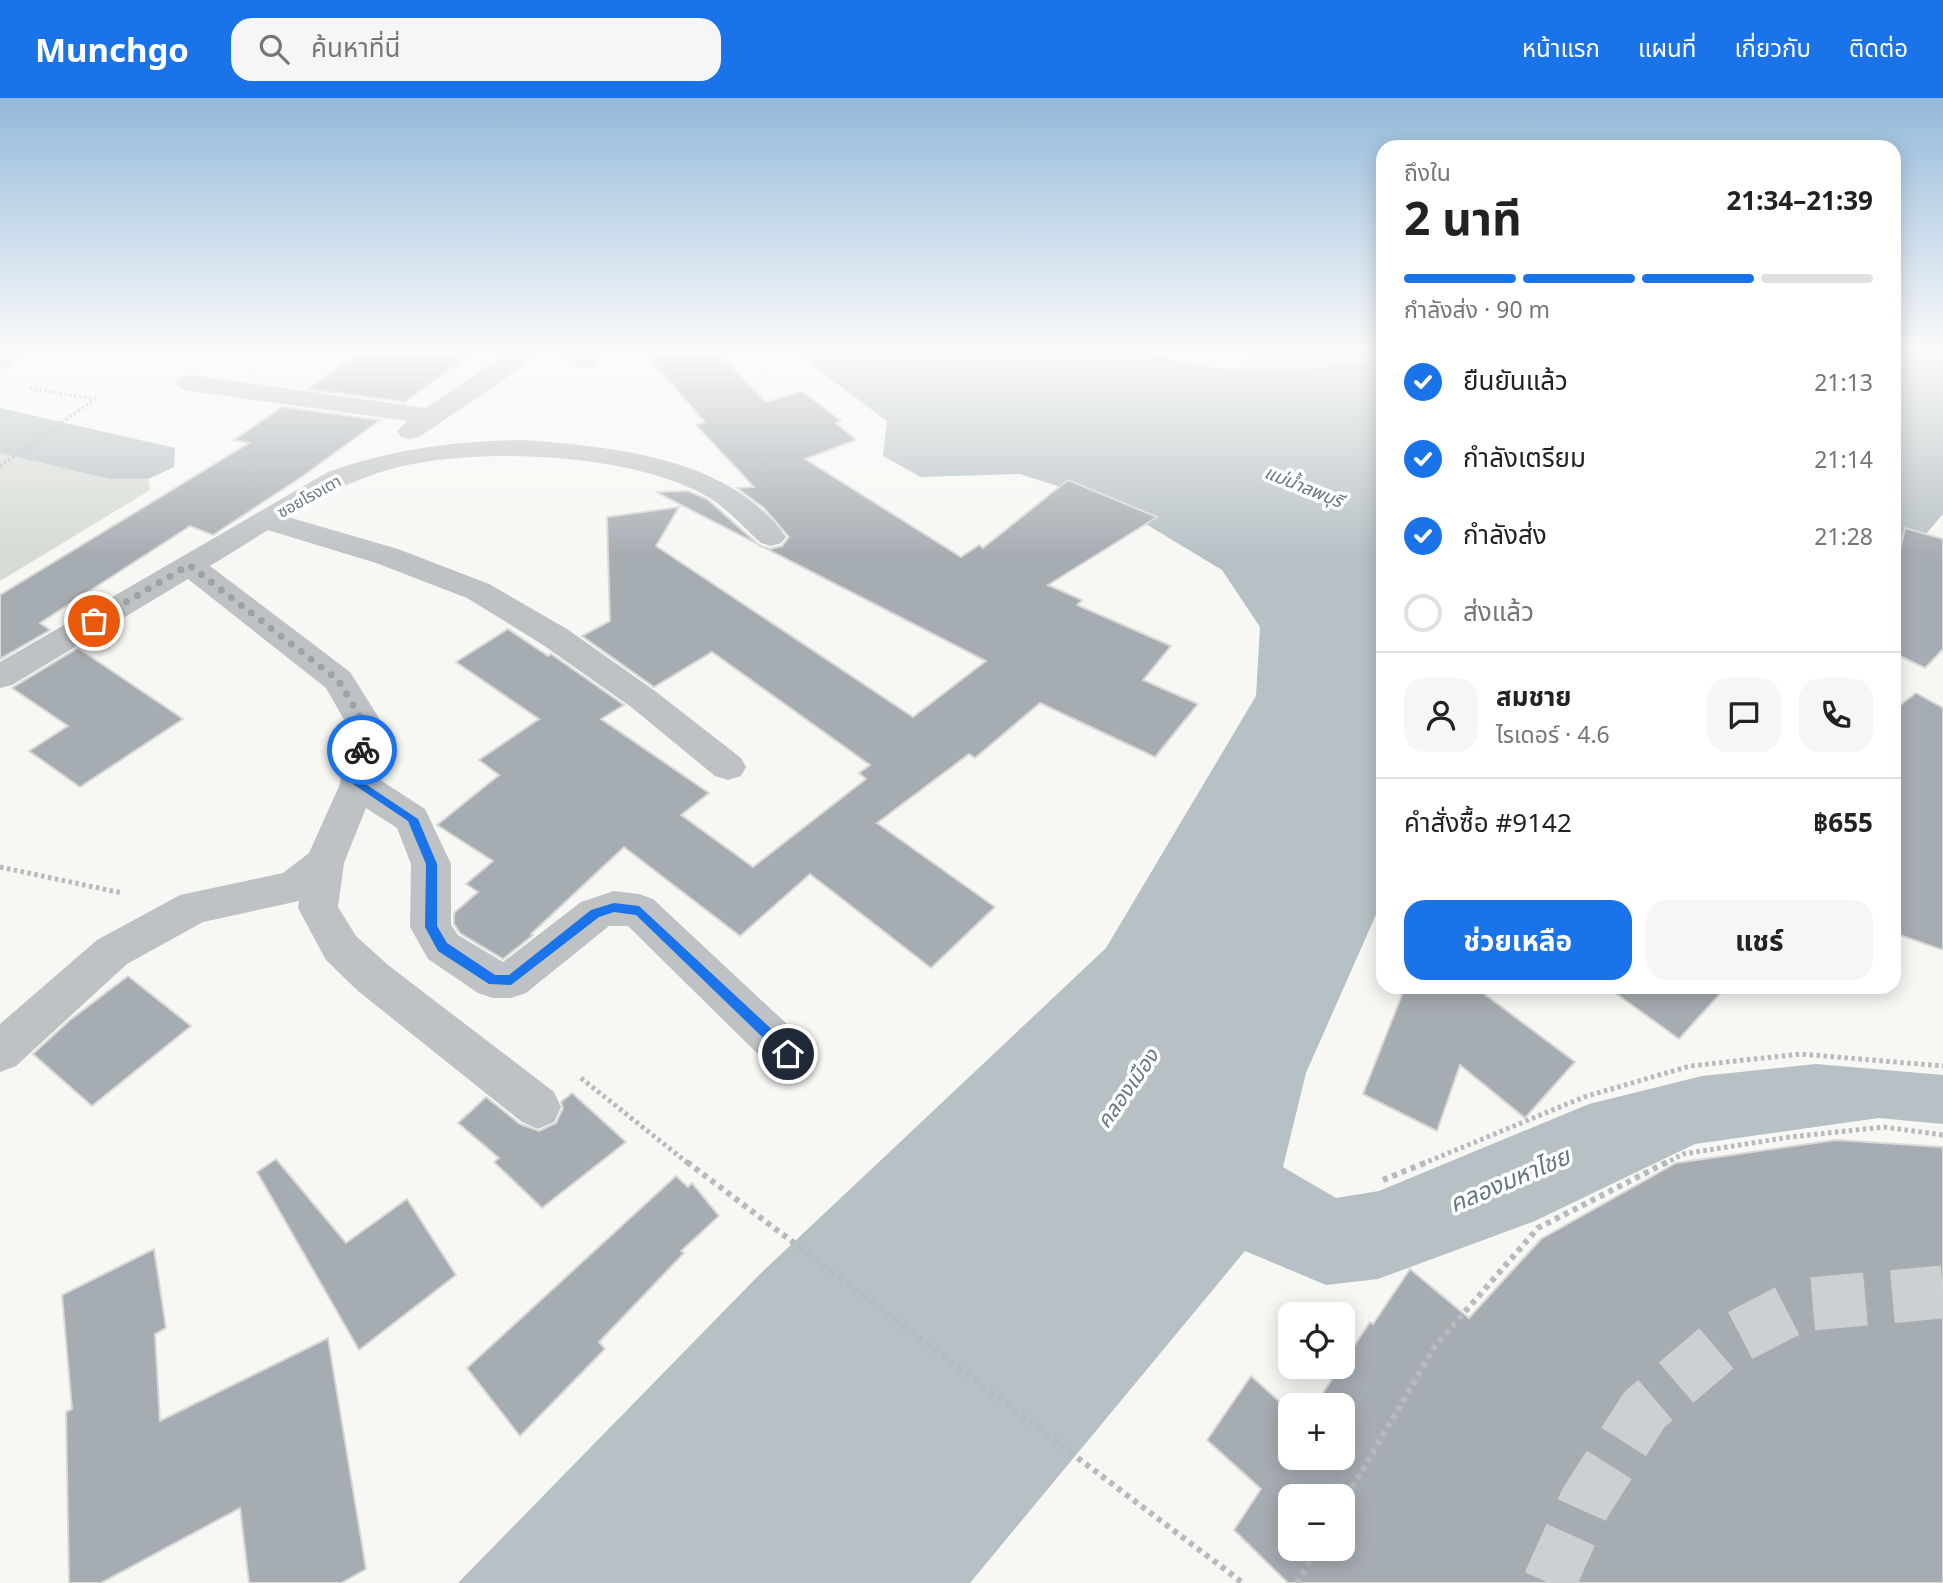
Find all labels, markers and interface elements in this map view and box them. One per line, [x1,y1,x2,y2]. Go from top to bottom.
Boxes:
search box [231,18,721,81]
text: Munchgo [35,27,189,72]
text: ค้นหาที่นี่ [311,29,400,65]
icon: search [255,30,293,68]
text: หน้าแรก [1522,31,1600,64]
text: แผนที่ [1638,31,1696,64]
text: เกี่ยวกับ [1734,31,1811,64]
text: ติดต่อ [1849,31,1908,64]
text: ถึงใน [1404,156,1451,188]
text: 21:34–21:39 [1726,182,1873,218]
text: 2 นาที [1404,186,1522,248]
text: กำลังส่ง · 90 m [1404,293,1550,325]
text: ยืนยันแล้ว [1463,362,1568,398]
icon: check [1404,363,1442,401]
text: 21:13 [1814,366,1873,398]
text: กำลังเตรียม [1463,439,1586,475]
icon: check [1404,440,1442,478]
text: 21:14 [1814,443,1873,475]
water label: แม่น้ำลพบุรี [1261,460,1349,514]
street label: ซอยโรงเตา [273,469,345,523]
text: กำลังส่ง [1463,516,1547,552]
icon: check [1404,517,1442,555]
text: 21:28 [1814,520,1873,552]
pin [64,591,124,651]
text: ส่งแล้ว [1463,593,1534,629]
icon: bag [75,602,113,640]
button: person [1404,678,1478,752]
text: สมชาย [1496,678,1572,714]
button: chat [1707,678,1781,752]
button: phone [1799,678,1873,752]
courier [327,715,397,785]
text: ไรเดอร์ · 4.6 [1496,718,1610,750]
icon: bike [343,731,381,769]
text: คำสั่งซื้อ #9142 [1404,804,1572,840]
text: ฿655 [1813,804,1873,840]
button: ช่วยเหลือ [1404,900,1632,980]
button: แชร์ [1646,900,1873,980]
pin [758,1024,818,1084]
icon: home [769,1035,807,1073]
water label: คลองเมือง [1090,1041,1165,1133]
water label: คลองมหาไชย [1444,1138,1576,1219]
map controls [1278,1302,1355,1561]
button: locate [1278,1302,1355,1379]
button: + [1278,1393,1355,1470]
button: − [1278,1484,1355,1561]

